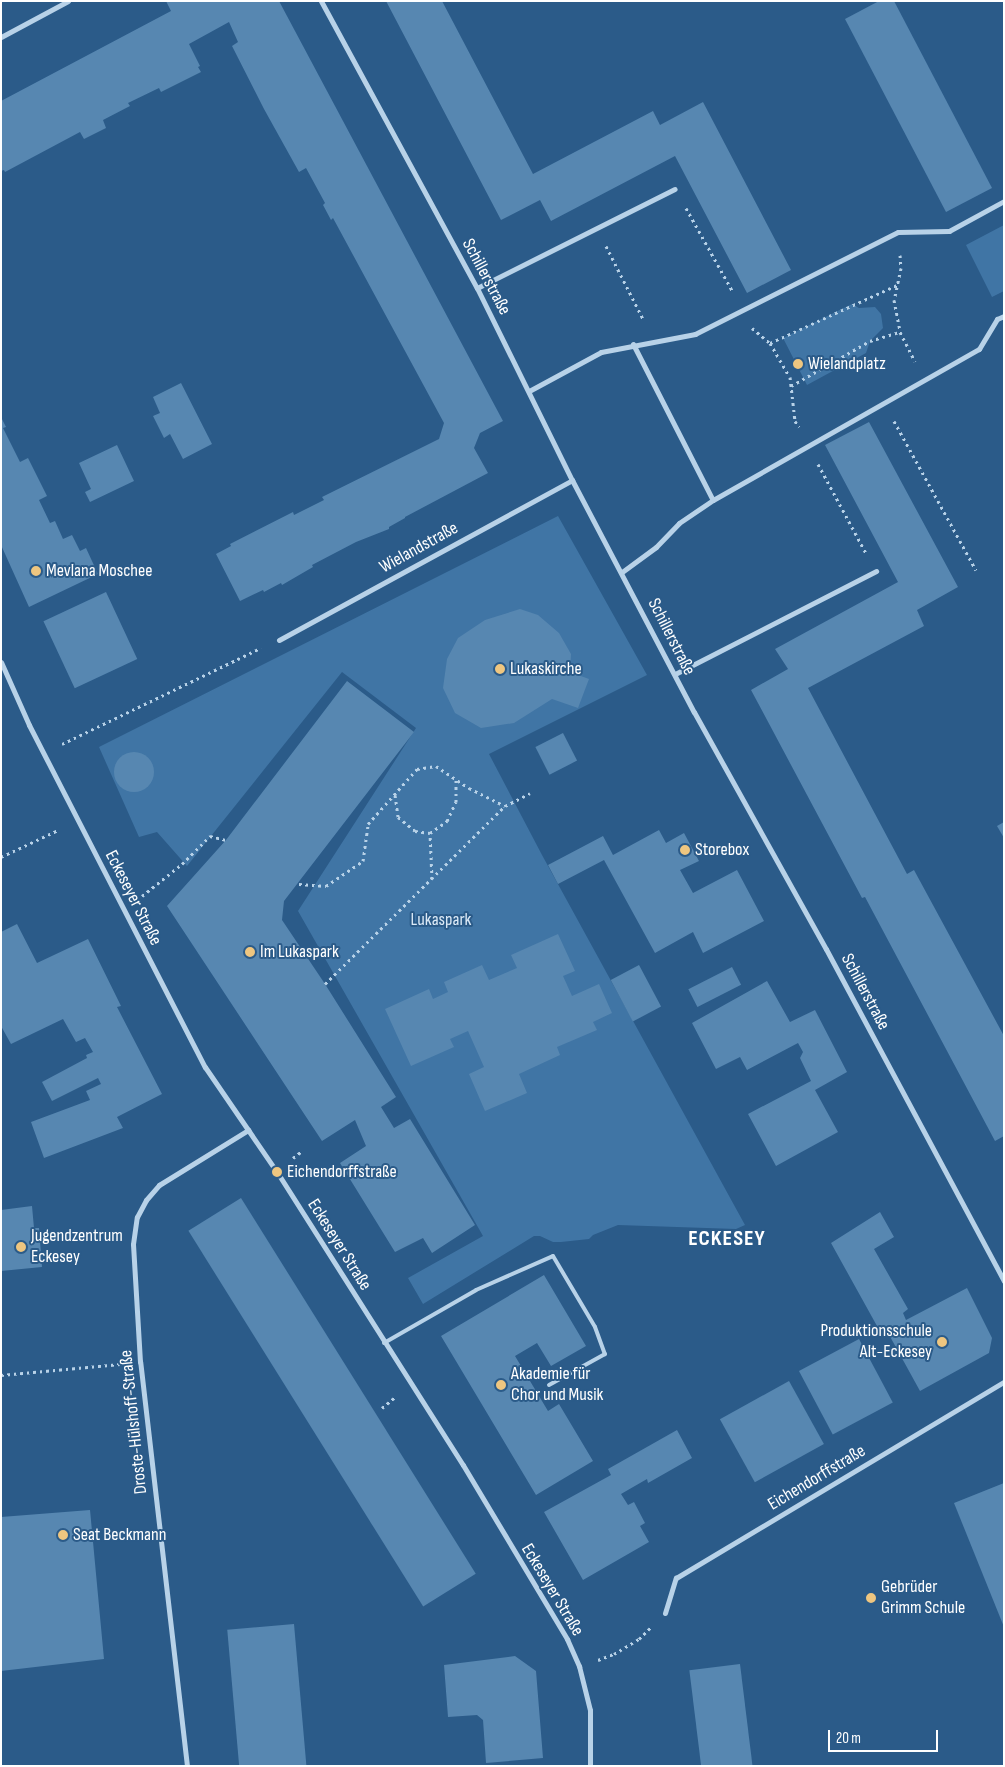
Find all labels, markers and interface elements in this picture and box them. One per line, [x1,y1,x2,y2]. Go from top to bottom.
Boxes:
street label: Schillerstraße [457,235,515,319]
place label: Wielandplatz [808,353,886,375]
marker: Wielandplatz [792,358,804,370]
street label: Wielandstraße [376,518,462,578]
place label: Mevlana Moschee [46,560,153,582]
marker: Mevlana Moschee [30,565,42,577]
street label: Schillerstraße [642,595,700,679]
place label: Lukaskirche [510,658,582,680]
marker: Lukaskirche [494,663,506,675]
place label: Storebox [695,839,749,861]
marker: Storebox [679,844,691,856]
street label: Eckeseyer Straße [100,847,166,949]
park label: Lukaspark [411,909,471,931]
place label: Im Lukaspark [260,941,339,963]
marker: Im Lukaspark [244,946,256,958]
street label: Schillerstraße [836,950,894,1034]
place label: Eichendorffstraße [287,1161,397,1183]
marker: Eichendorffstraße [271,1166,283,1178]
street label: Eckeseyer Straße [302,1195,376,1295]
place label: Jugendzentrum Eckesey [31,1226,123,1268]
district label: ECKESEY [687,1226,767,1252]
marker: Jugendzentrum Eckesey [15,1241,27,1253]
place label: Produktionsschule Alt-Eckesey [820,1321,932,1364]
marker: Produktionsschule Alt-Eckesey [936,1336,948,1348]
street label: Droste-Hülshoff-Straße [116,1349,152,1495]
place label: Akademie für Chor und Musik [511,1364,603,1406]
marker: Akademie für Chor und Musik [495,1379,507,1391]
street label: Eichendorffstraße [764,1440,870,1516]
place label: Seat Beckmann [73,1524,166,1546]
marker: Seat Beckmann [57,1529,69,1541]
street label: Eckeseyer Straße [516,1540,588,1640]
place label: Gebrüder Grimm Schule [881,1577,965,1620]
marker: Gebrüder Grimm Schule [865,1592,877,1604]
scale bar [830,1720,940,1752]
text: 20 m [836,1729,861,1748]

